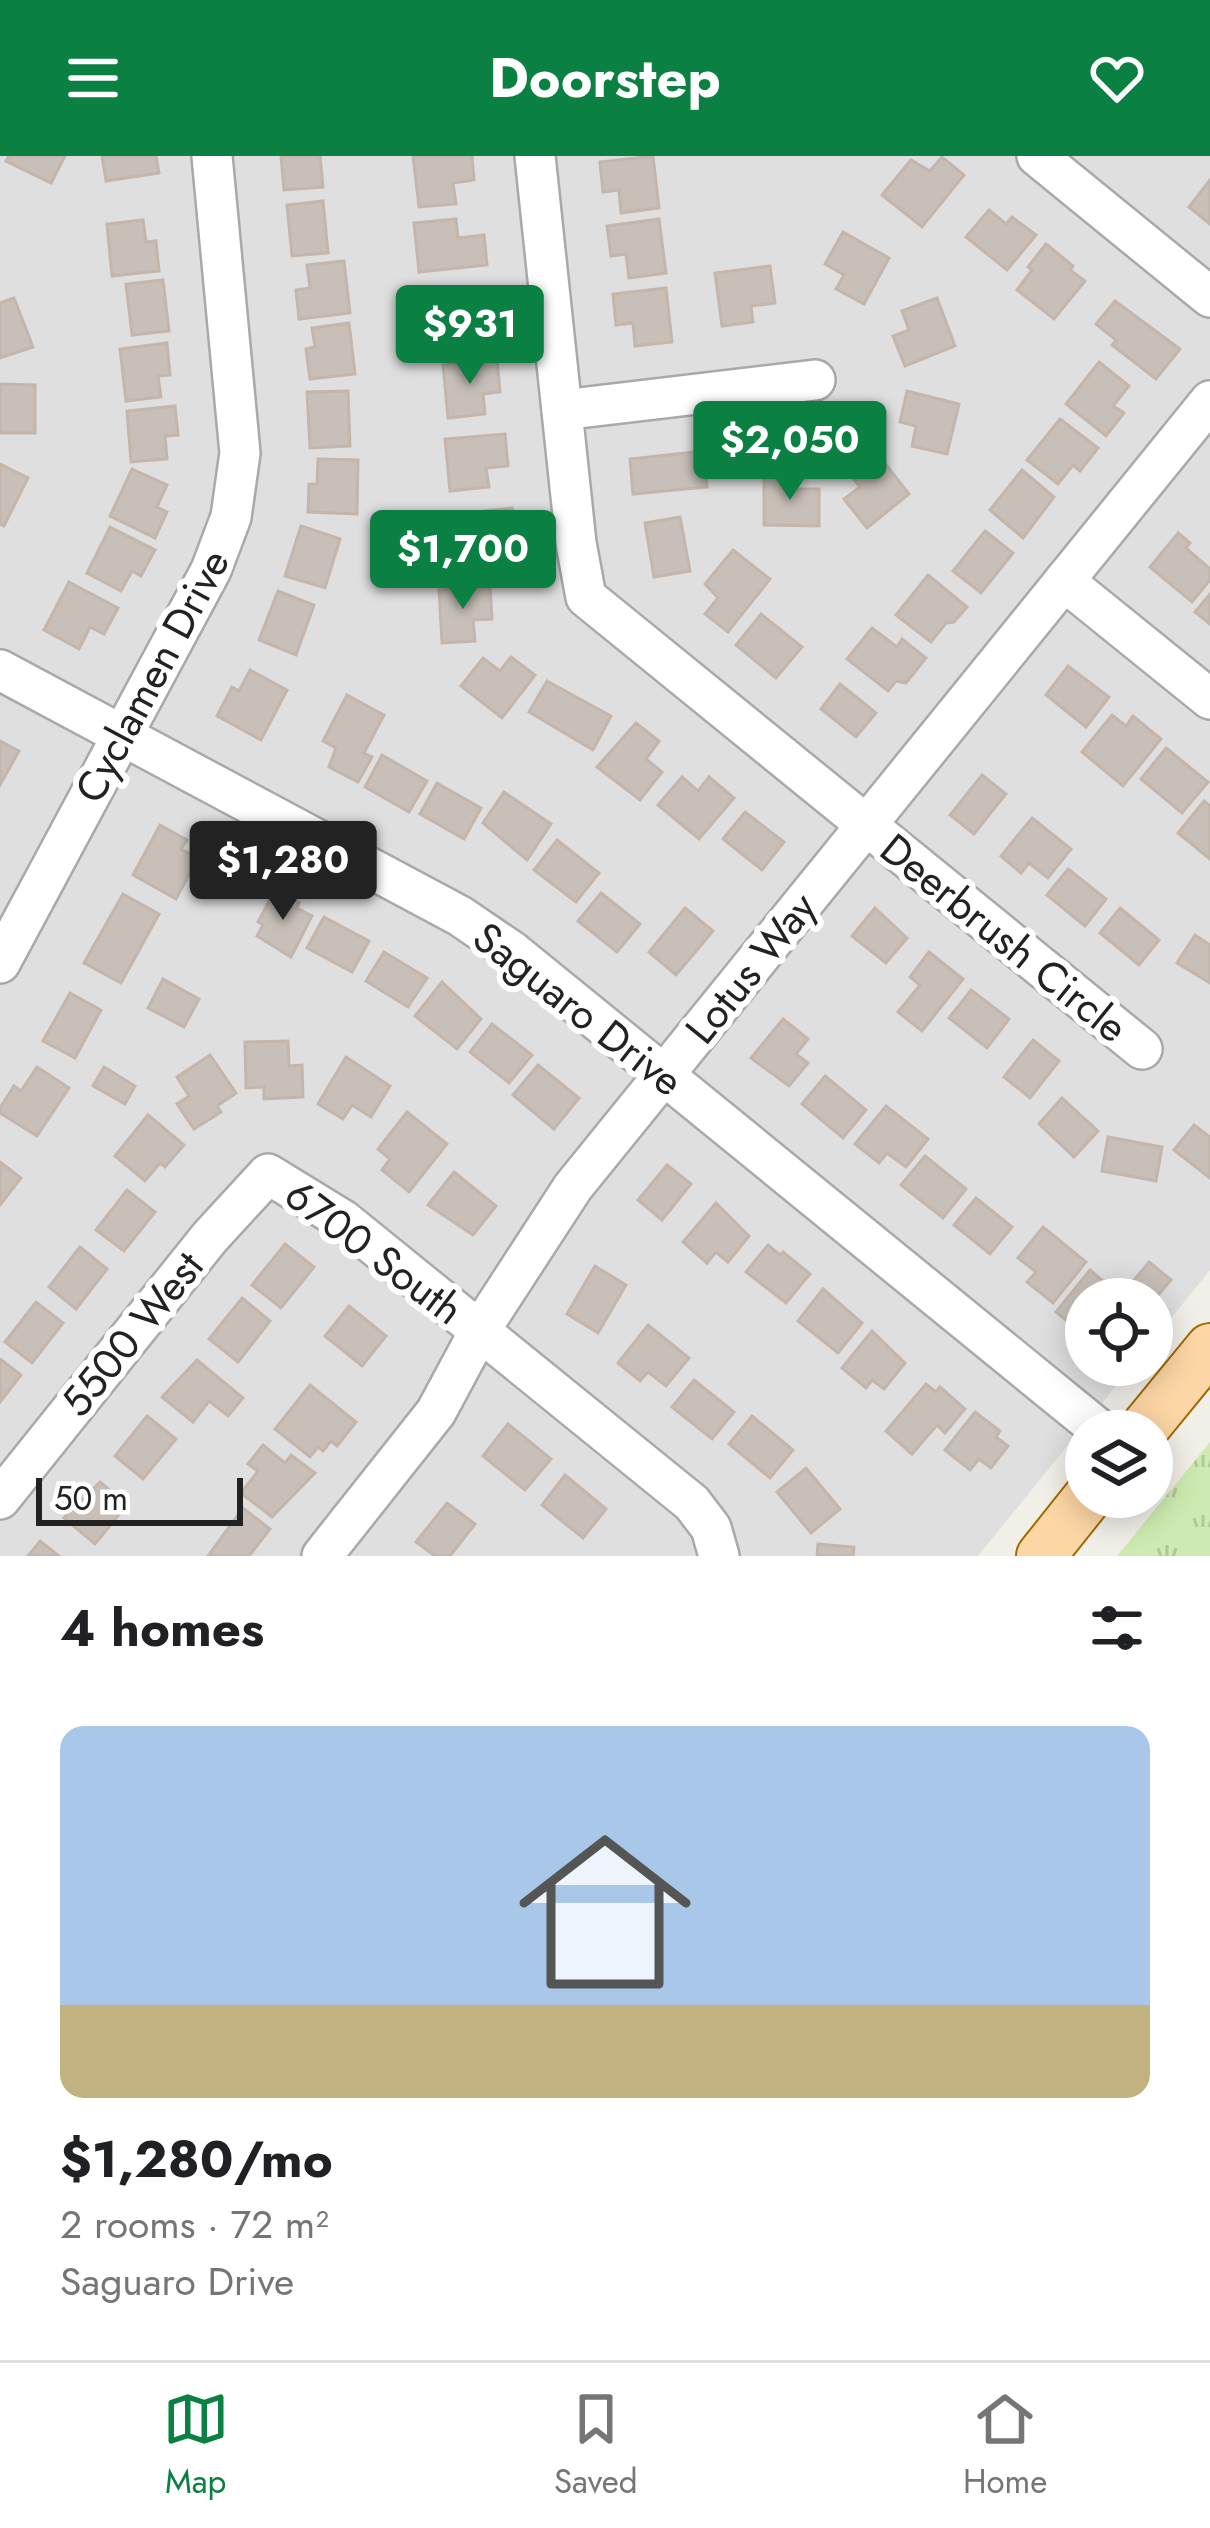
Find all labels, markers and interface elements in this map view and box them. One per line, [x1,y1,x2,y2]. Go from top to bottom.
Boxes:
text: Doorstep [489,39,721,117]
icon: menu [60,45,126,111]
icon: heart [1084,45,1150,111]
pin: $931 [399,285,541,387]
text: $931 [423,295,517,352]
pin: $2,050 [692,401,888,503]
text: $2,050 [720,411,860,468]
pin: $1,700 [365,510,561,612]
text: $1,700 [397,520,529,577]
street label: Cyclamen Drive [60,539,244,813]
street label: Deerbrush Circle [867,819,1141,1057]
pin: $1,280 [185,821,381,923]
text: $1,280 [217,831,349,888]
street label: Lotus Way [671,879,831,1057]
street label: Saguaro Drive [460,907,696,1111]
street label: 6700 South [272,1165,476,1339]
street label: 5500 West [46,1238,218,1430]
map controls [1065,1278,1173,1518]
button: locate [1065,1278,1173,1386]
button: layers [1065,1410,1173,1518]
scale bar [36,1472,243,1525]
text: 50 m [54,1475,128,1522]
text: 4 homes [60,1591,264,1665]
icon: filters [1084,1595,1150,1661]
icon: home [497,1804,713,2020]
text: $1,280/mo [60,2122,333,2196]
text: 2 rooms · 72 m² [60,2196,329,2253]
text: Saguaro Drive [60,2253,294,2310]
tab: Map [163,2386,229,2505]
tab: Saved [554,2386,638,2505]
tab: Home [963,2386,1047,2505]

